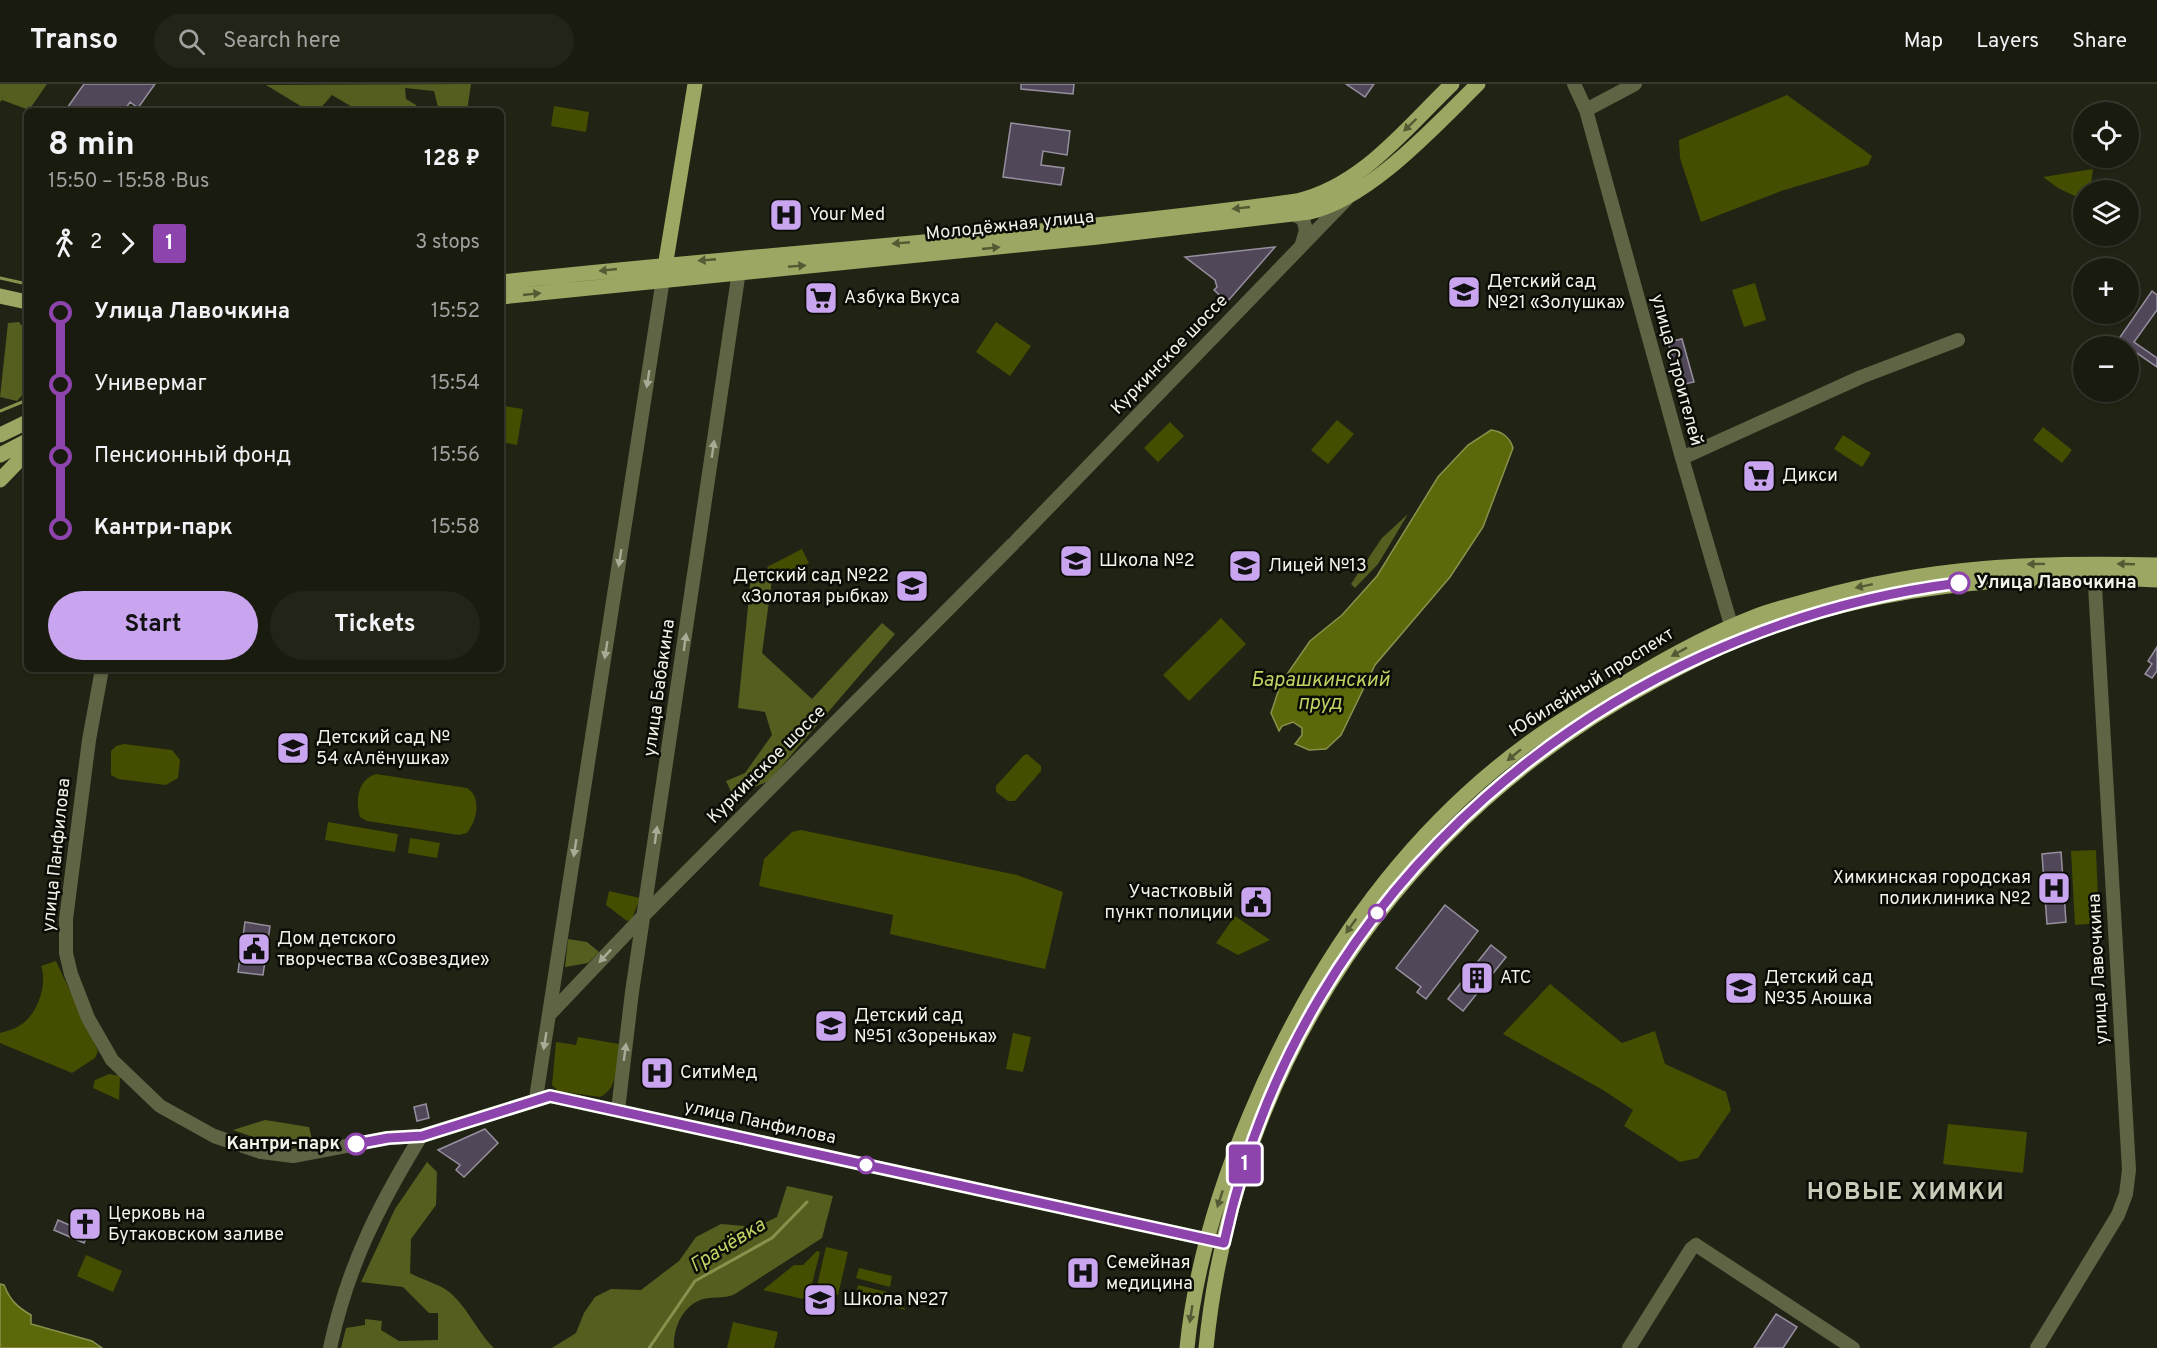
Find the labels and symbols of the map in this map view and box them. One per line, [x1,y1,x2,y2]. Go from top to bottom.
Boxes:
one-way arrow [1403,117,1417,131]
hospital icon: Your Med [768,197,804,233]
one-way arrow [1232,203,1251,213]
place label: Your Med [809,204,885,227]
street label: Молодёжная улица [925,206,1095,246]
one-way arrow [892,238,911,248]
one-way arrow [982,243,1001,253]
one-way arrow [697,255,716,265]
one-way arrow [787,261,806,271]
one-way arrow [598,265,617,275]
place label: Детский сад №21 «Золушка» [1487,271,1625,315]
school or university icon: Детский сад №21 «Золушка» [1446,274,1482,310]
supermarket icon: Азбука Вкуса [803,280,839,316]
place label: Азбука Вкуса [844,287,960,310]
one-way arrow [522,289,541,298]
street label: Куркинское шоссе [1107,290,1233,420]
street label: улица Строителей [1645,292,1707,448]
one-way arrow [643,370,652,389]
one-way arrow [708,439,717,458]
supermarket icon: Дикси [1741,458,1777,494]
place label: Дикси [1782,465,1838,488]
school or university icon: Школа №2 [1058,543,1094,579]
school or university icon: Лицей №13 [1227,548,1263,584]
one-way arrow [615,549,624,568]
place label: Школа №2 [1099,550,1195,573]
place label: Лицей №13 [1268,555,1367,578]
one-way arrow [2026,559,2045,569]
one-way arrow [2116,560,2135,569]
place label: Детский сад №22 «Золотая рыбка» [733,565,889,609]
school or university icon: Детский сад №22 «Золотая рыбка» [894,568,930,604]
marker: Улица Лавочкина [1948,572,1970,594]
place label: Улица Лавочкина [1976,572,2136,595]
one-way arrow [1854,582,1873,592]
street label: улица Бабакина [639,618,681,758]
street label: Юбилейный проспект [1505,623,1679,743]
one-way arrow [680,632,689,651]
one-way arrow [601,641,610,660]
one-way arrow [1670,647,1687,657]
water label: Барашкинский пруд [1251,668,1391,717]
street label: Куркинское шоссе [703,701,831,829]
place label: Детский сад № 54 «Алёнушка» [316,727,450,771]
school or university icon: Детский сад № 54 «Алёнушка» [275,730,311,766]
one-way arrow [1506,749,1521,761]
street label: улица Панфилова [37,777,77,933]
one-way arrow [652,825,661,844]
one-way arrow [570,839,579,858]
place label: Химкинская городская поликлиника №2 [1833,867,2031,911]
hospital icon: Химкинская городская поликлиника №2 [2036,870,2072,906]
place label: Участковый пункт полиции [1105,881,1233,925]
public building icon: Участковый пункт полиции [1238,884,1274,920]
street label: улица Лавочкина [2084,893,2114,1045]
unlabelled marker [1368,904,1386,922]
one-way arrow [1345,918,1357,934]
place label: Дом детского творчества «Созвездие» [277,928,490,972]
public building icon: Дом детского творчества «Созвездие» [236,931,272,967]
one-way arrow [598,949,612,963]
building icon: АТС [1459,960,1495,996]
place label: АТС [1500,967,1531,990]
place label: Детский сад №35 Аюшка [1764,967,1873,1011]
school or university icon: Детский сад №35 Аюшка [1723,970,1759,1006]
place label: Детский сад №51 «Зоренька» [854,1005,997,1049]
school or university icon: Детский сад №51 «Зоренька» [813,1008,849,1044]
one-way arrow [540,1031,549,1050]
one-way arrow [620,1042,629,1061]
hospital icon: СитиМед [639,1055,675,1091]
place label: СитиМед [680,1062,757,1085]
street label: улица Панфилова [682,1096,838,1150]
place label: Кантри-парк [226,1133,340,1156]
marker: Кантри-парк [345,1133,367,1155]
line badge: 1 [1226,1144,1264,1184]
unlabelled marker [857,1156,875,1174]
district label: НОВЫЕ ХИМКИ [1807,1178,2005,1208]
one-way arrow [1214,1190,1224,1208]
place label: Церковь на Бутаковском заливе [108,1203,284,1247]
church icon: Церковь на Бутаковском заливе [67,1206,103,1242]
water label: Грачёвка [685,1212,771,1279]
place label: Семейная медицина [1106,1252,1193,1296]
hospital icon: Семейная медицина [1065,1255,1101,1291]
school or university icon: Школа №27 [802,1282,838,1318]
place label: Школа №27 [843,1289,948,1312]
one-way arrow [1187,1305,1196,1324]

